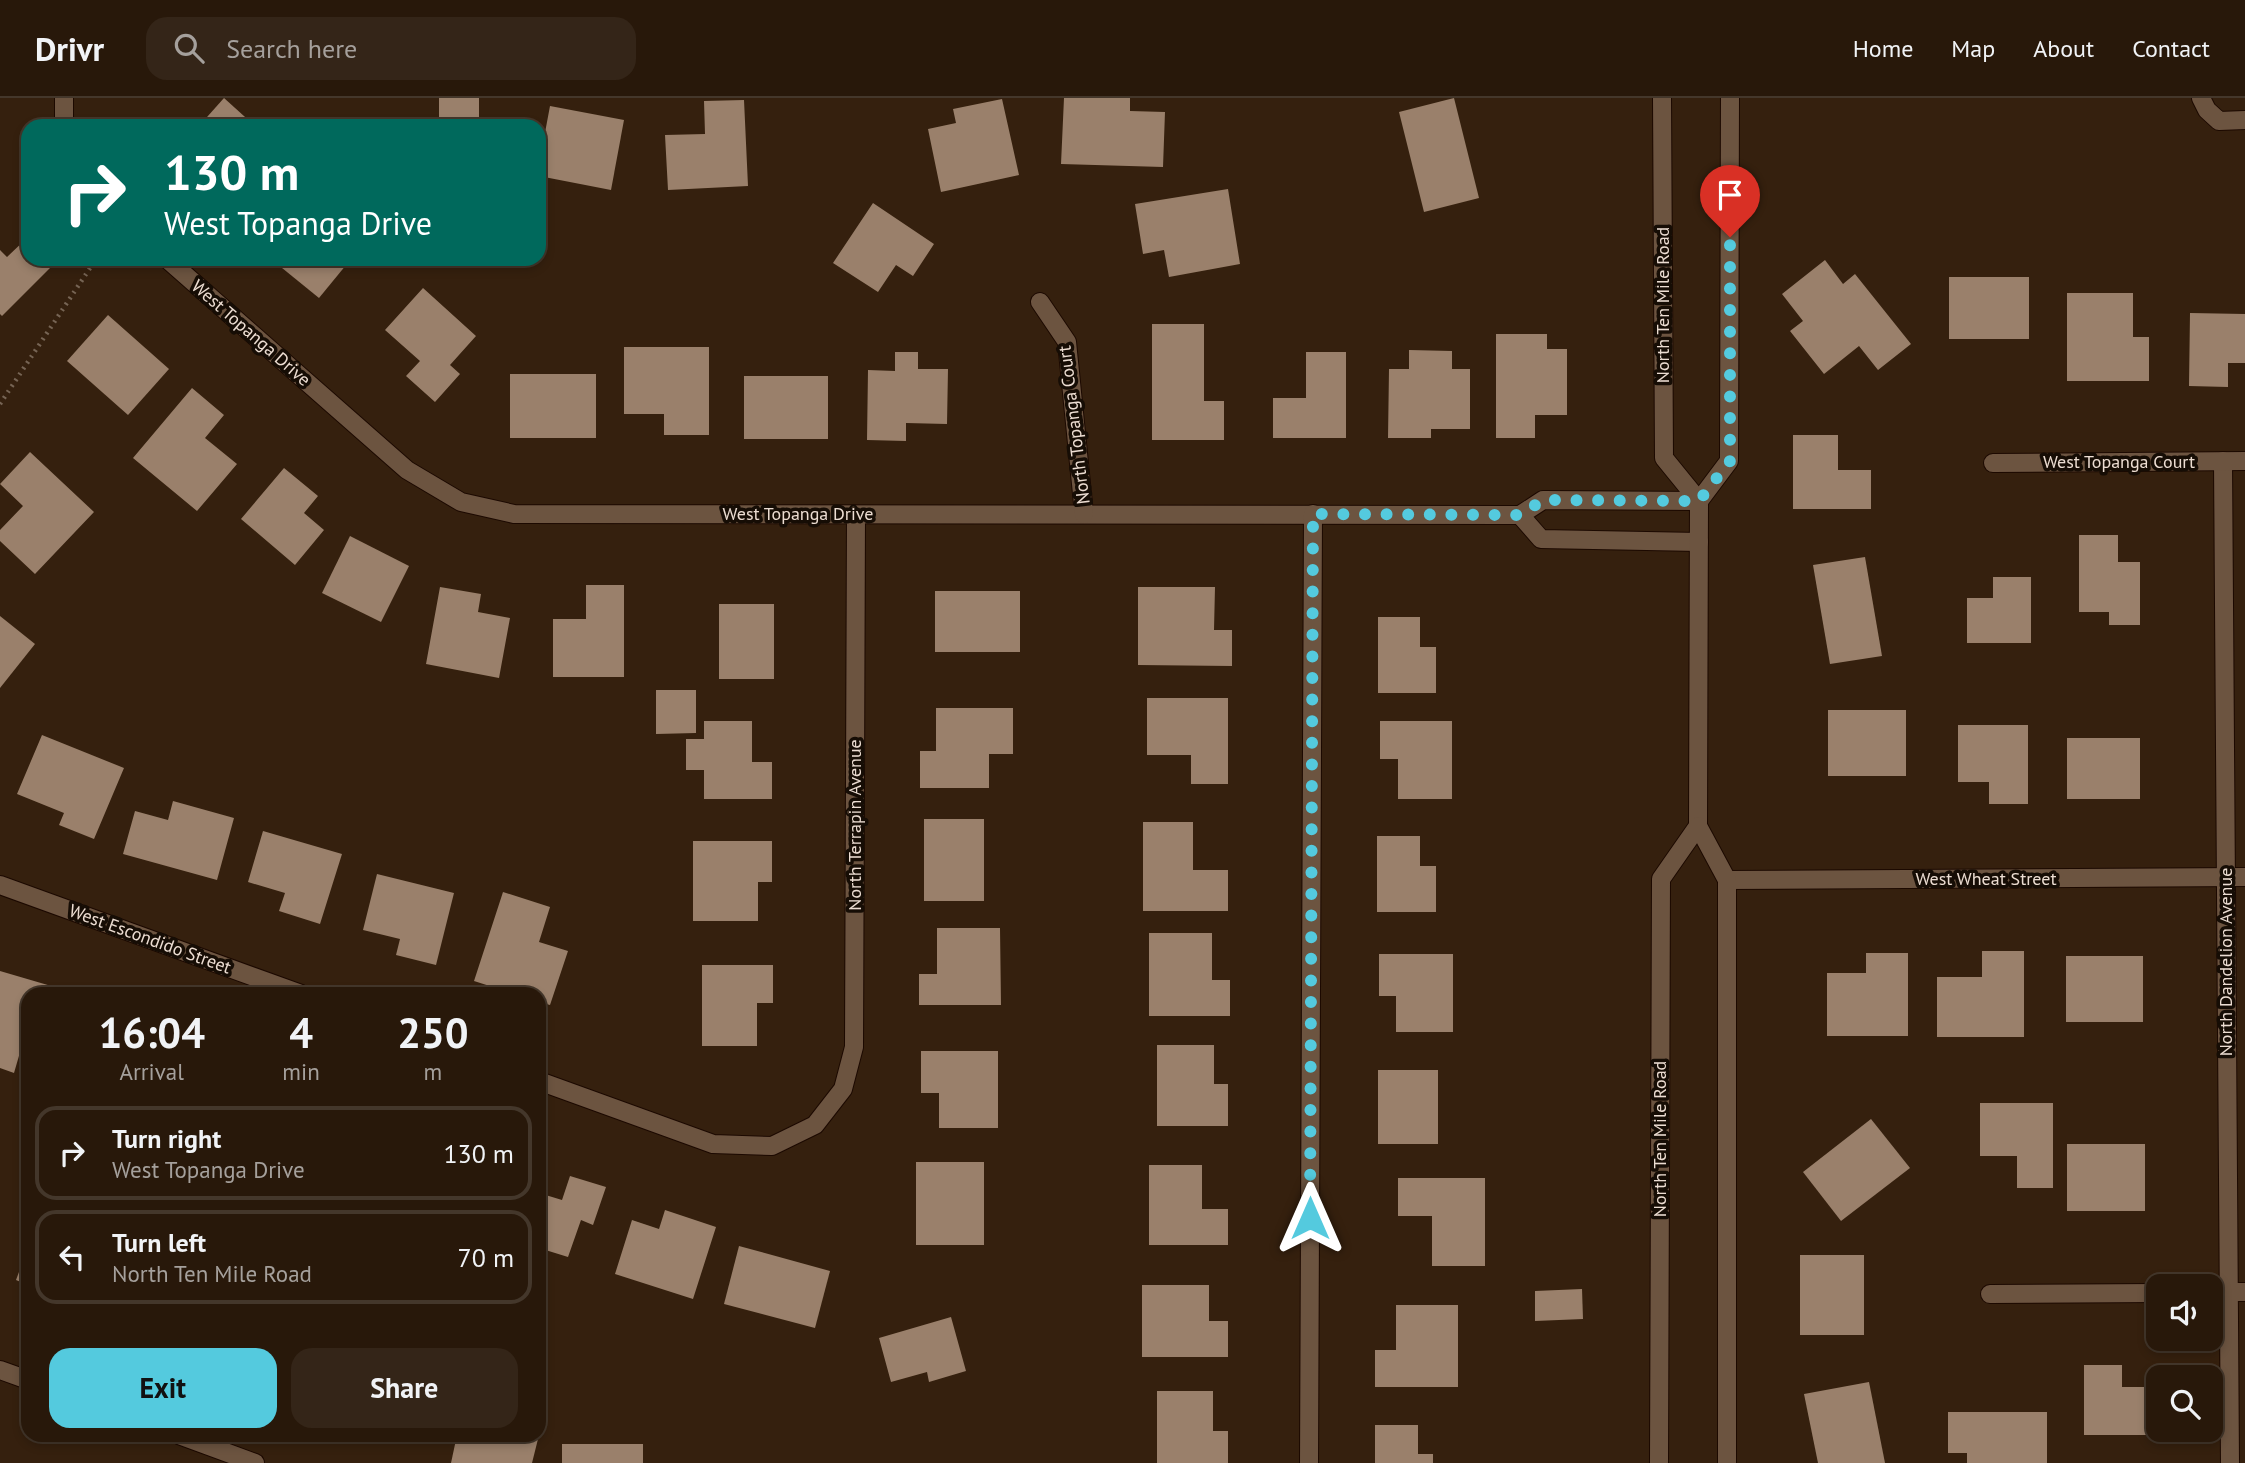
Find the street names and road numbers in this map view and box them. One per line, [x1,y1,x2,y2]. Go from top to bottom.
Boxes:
street label: North Ten Mile Road [1651,227,1674,383]
street label: West Topanga Drive [187,274,316,391]
street label: North Topanga Court [1052,344,1095,506]
street label: West Topanga Court [2043,450,2195,473]
street label: West Topanga Drive [723,502,873,525]
street label: North Terrapin Avenue [843,739,866,911]
street label: West Wheat Street [1915,867,2057,890]
street label: North Dandelion Avenue [2214,868,2237,1056]
street label: West Escondido Street [66,899,234,979]
street label: North Ten Mile Road [1648,1061,1671,1217]

